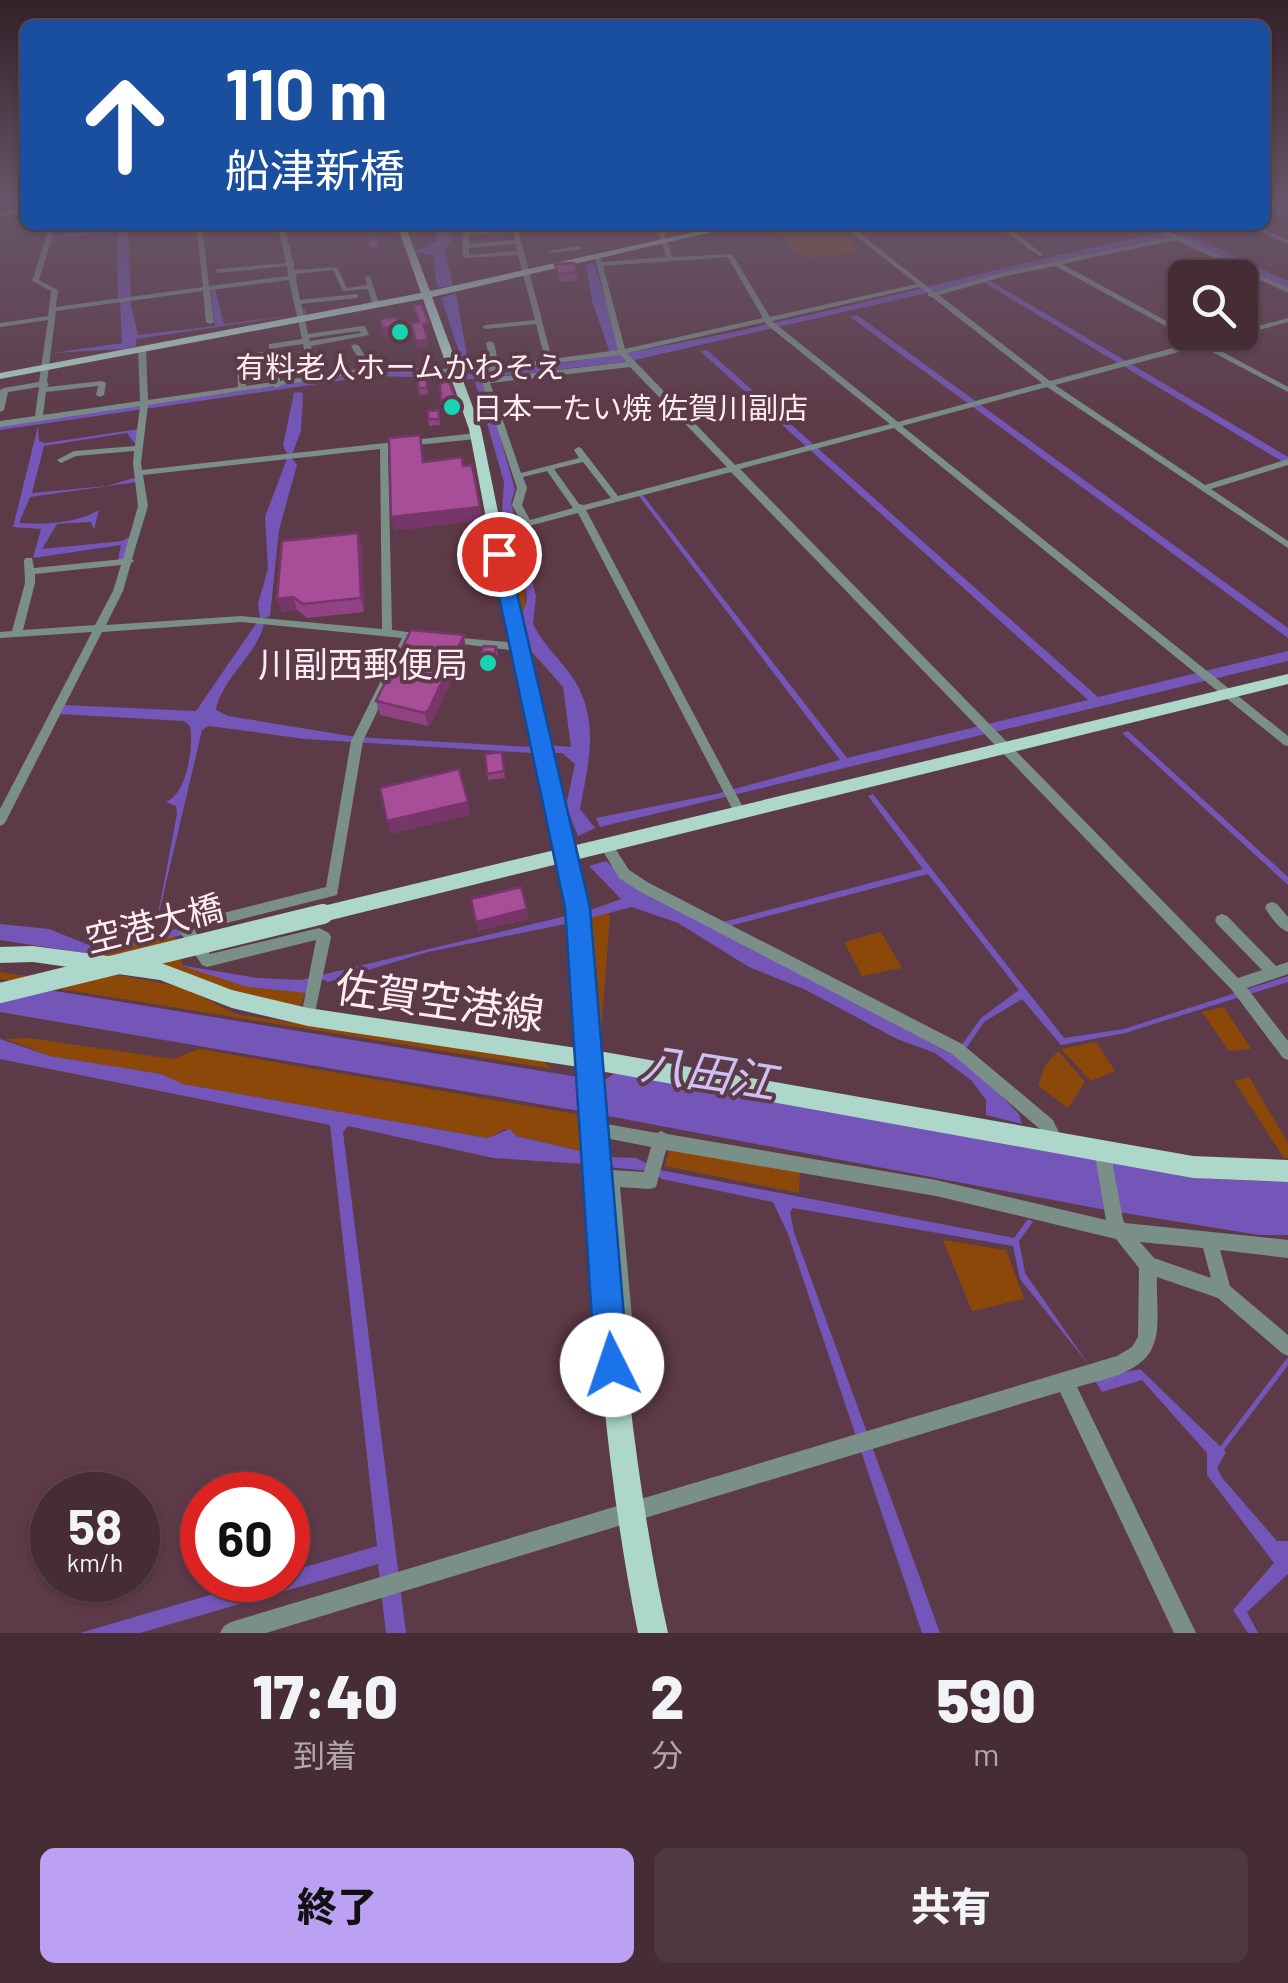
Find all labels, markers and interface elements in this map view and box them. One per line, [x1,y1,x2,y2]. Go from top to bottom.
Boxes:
text: 110 m [225,50,387,134]
icon: ahead [60,60,190,190]
text: 船津新橋 [225,142,405,196]
map controls [1168,260,1258,350]
button: search [1168,260,1258,350]
marker: 有料老人ホームかわそえ [389,321,411,343]
place label: 有料老人ホームかわそえ [235,348,565,384]
place label: 日本一たい焼 佐賀川副店 [472,389,808,425]
marker: 日本一たい焼 佐賀川副店 [441,396,463,418]
pin [457,512,542,597]
icon: arrive [472,527,527,582]
place label: 川副西郵便局 [258,642,468,684]
marker: 川副西郵便局 [477,652,499,674]
street label: 空港大橋 [81,885,227,959]
street label: 佐賀空港線 [333,960,547,1038]
water label: 八田江 [638,1034,785,1109]
position arrow [560,1313,664,1417]
speed limit sign: 60 [180,1472,310,1602]
text: 58 [68,1495,122,1555]
text: km/h [67,1547,123,1577]
text: 17:40 [252,1659,398,1731]
text: 2 [650,1659,684,1731]
text: 590 [937,1663,1036,1735]
text: m [973,1734,999,1772]
text: 到着 [293,1735,357,1773]
text: 分 [651,1735,683,1773]
button: 終了 [40,1848,634,1963]
button: 共有 [654,1848,1248,1963]

